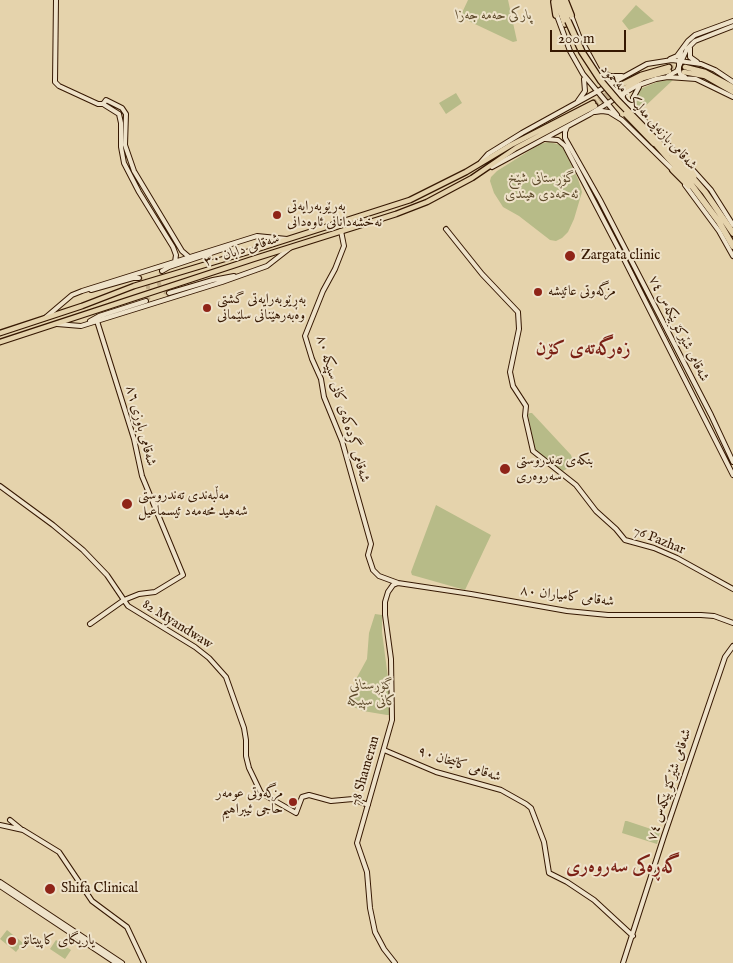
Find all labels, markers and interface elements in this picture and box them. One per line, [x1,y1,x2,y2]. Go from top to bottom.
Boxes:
park label: پارکی حەمە جەزا [456,8,532,24]
scale bar [553,20,629,52]
text: 200 m [558,29,595,48]
street label: شەقامی بازنەیی مەلیک مەحمود [596,62,700,174]
park label: گۆڕستانی شێخ ئەحمەدی هیندی [505,171,579,203]
place label: بەڕێوبەرایەتی نەخشەدانانی ئاوەدانی [287,199,382,232]
marker: بەڕێوبەرایەتی نەخشەدانانی ئاوەدانی [271,209,283,221]
street label: شەقامی دابان ٣٠ [202,231,282,271]
place label: Zargata clinic [581,248,660,264]
marker: Zargata clinic [563,249,577,263]
street label: شەقامی شێرکۆ بێکەس ٧٤ [644,273,712,385]
place label: مزگەوتی عائیشە [548,284,616,300]
marker: مزگەوتی عائیشە [532,286,544,298]
place label: بەڕێوبەرایەتی گشتی وەبەرهێنانی سلێمانی [217,292,306,324]
marker: بەڕێوبەرایەتی گشتی وەبەرهێنانی سلێمانی [201,302,213,314]
street label: شەقامی گردەکەی کانی سپیکە ٨٠ [312,333,372,485]
district label: زەرگەتەی کۆن [535,339,631,361]
street label: شەقامی باوزی ٨٦ [121,384,159,468]
place label: بنکەی تەندروستی سەروەری [516,453,593,486]
marker: بنکەی تەندروستی سەروەری [498,462,512,476]
place label: مەڵبەندی تەندروستی شەهید محەمەد ئیسماعیل [138,488,248,520]
marker: مەڵبەندی تەندروستی شەهید محەمەد ئیسماعیل [120,497,134,511]
street label: 76 Pazhar [631,523,687,559]
street label: شەقامی کامیاران ٨٠ [519,583,615,611]
street label: 82 Myandwaw [139,597,215,653]
park label: گۆڕستانی کانی سپیکە [347,678,397,710]
street label: شەقامی شێرکۆ بێکەس ٧٤ [644,727,696,843]
street label: 78 Shameran [348,734,384,808]
street label: شەقامی کانیخان ٩٠ [415,744,503,786]
place label: مزگەوتی عومەر حاجی ئیبراهیم [216,786,283,819]
marker: مزگەوتی عومەر حاجی ئیبراهیم [287,796,299,808]
district label: گەڕەکی سەروەری [566,857,680,879]
place label: Shifa Clinical [61,881,138,897]
marker: Shifa Clinical [43,882,57,896]
place label: یاریگای کاپیتانۆ [22,933,94,949]
marker: یاریگای کاپیتانۆ [6,935,18,947]

